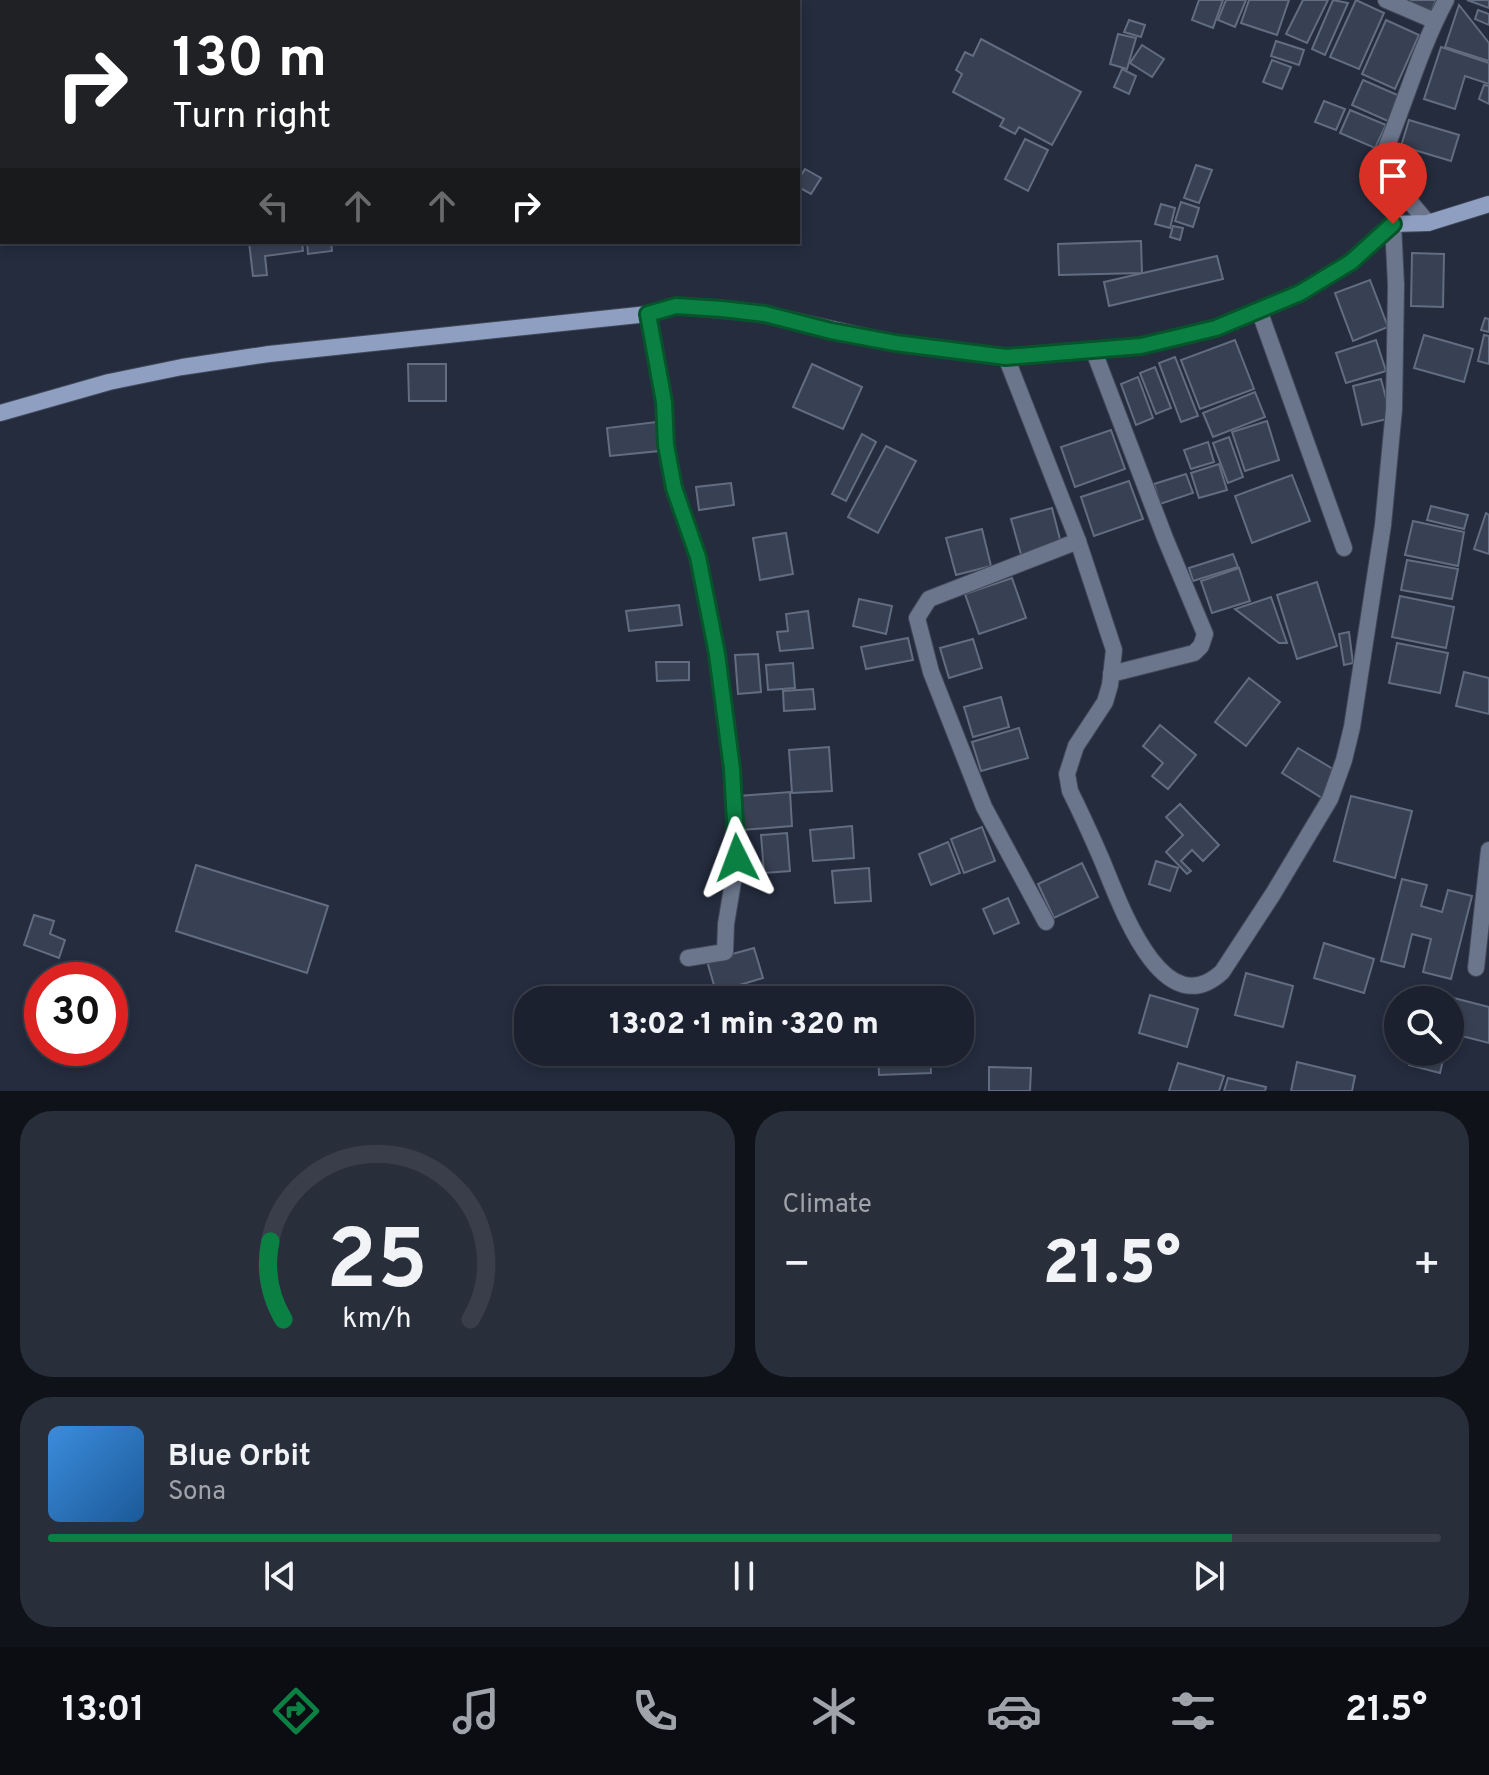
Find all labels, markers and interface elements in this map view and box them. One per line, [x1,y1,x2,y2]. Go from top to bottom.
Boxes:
text: 130 m [172,26,327,96]
icon: right [40,32,144,136]
text: Turn right [172,95,331,141]
pin [1359,142,1427,224]
icon: arrive [1371,154,1415,198]
icon: left [252,184,296,228]
icon: ahead [336,184,380,228]
icon: ahead [420,184,464,228]
icon: right [504,184,548,228]
position arrow [695,816,779,900]
speed limit sign: 30 [24,962,128,1066]
map controls [1384,986,1464,1066]
button: search [1384,986,1464,1066]
text: 13:02 · 1 min · 320 m [609,1007,879,1044]
text: Climate [783,1189,872,1222]
text: 25 [326,1213,428,1318]
text: 21.5° [1043,1229,1181,1305]
text: − [783,1239,811,1295]
text: + [1413,1239,1441,1295]
text: km/h [343,1302,412,1338]
text: Blue Orbit [168,1439,311,1476]
text: Sona [168,1476,226,1509]
icon: previous [258,1554,302,1598]
icon: pause [722,1554,766,1598]
icon: next [1187,1554,1231,1598]
icon: directions [268,1683,324,1739]
icon: music [448,1683,504,1739]
icon: phone [627,1683,683,1739]
icon: climate [806,1683,862,1739]
icon: car [986,1683,1042,1739]
icon: filters [1165,1683,1221,1739]
text: 13:01 [62,1688,145,1734]
text: 21.5° [1345,1688,1427,1734]

